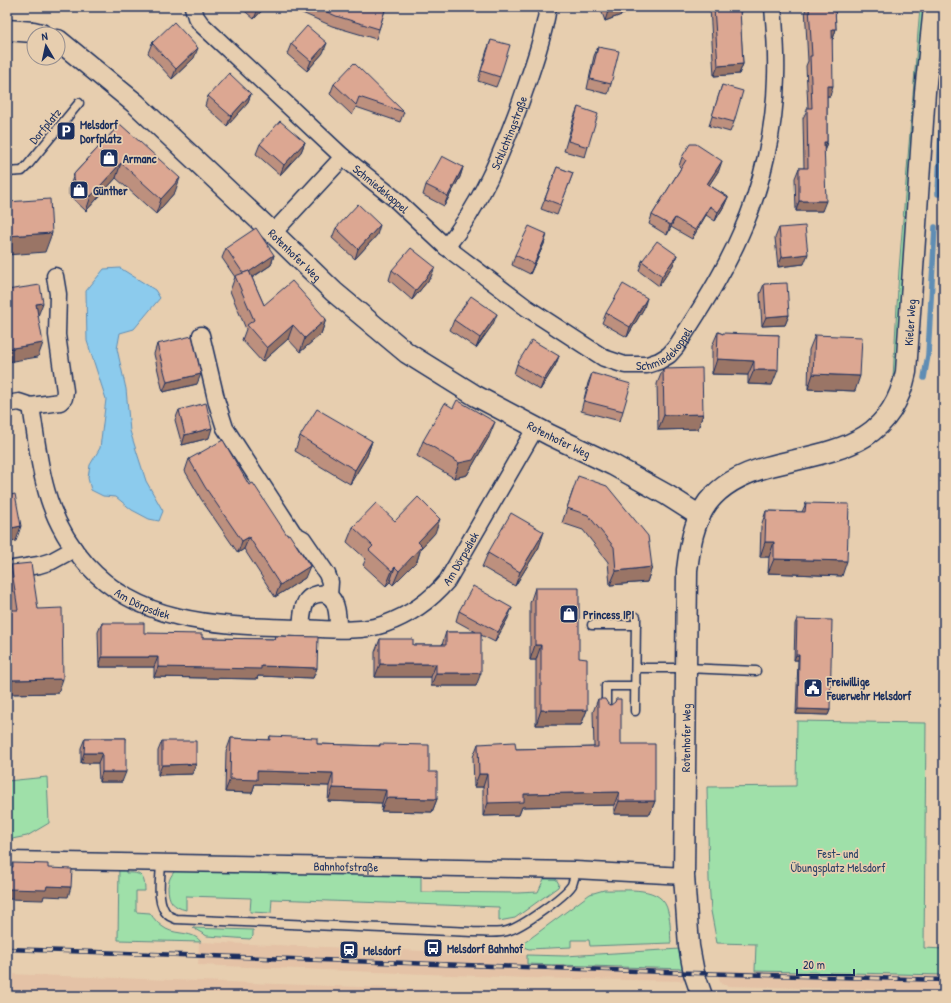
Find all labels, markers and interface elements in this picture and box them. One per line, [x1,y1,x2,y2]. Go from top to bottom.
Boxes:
north arrow [26,26,66,66]
text: N [40,29,49,43]
street label: Schlichtingstraße [486,93,531,172]
street label: Dorfplatz [25,105,65,147]
place label: Melsdorf Dorfplatz [80,116,123,148]
parking icon: Melsdorf Dorfplatz [55,120,77,142]
shop icon: Armanc [98,147,120,169]
place label: Armanc [123,150,157,167]
street label: Schmiedekoppel [349,160,414,217]
shop icon: Günther [68,179,90,201]
place label: Günther [93,182,128,199]
street label: Rotenhofer Weg [265,225,326,284]
street label: Kieler Weg [899,299,919,346]
street label: Schmiedekoppel [636,323,696,374]
street label: Rotenhofer Weg [525,416,594,462]
street label: Am Dörpsdiek [439,528,482,589]
street label: Am Dörpsdiek [112,583,172,623]
shop icon: Princess IPI [558,603,580,625]
place label: Princess IPI [583,606,635,623]
place label: Freiwillige Feuerwehr Melsdorf [826,673,912,704]
public building icon: Freiwillige Feuerwehr Melsdorf [802,677,824,699]
street label: Rotenhofer Weg [677,704,694,772]
park label: Fest- und Übungsplatz Melsdorf [791,845,886,876]
street label: Bahnhofstraße [313,857,379,875]
bus stop icon: Melsdorf Bahnhof [422,937,444,959]
station icon: Melsdorf [338,939,360,961]
place label: Melsdorf Bahnhof [447,940,524,957]
place label: Melsdorf [363,942,402,959]
scale bar [797,951,854,977]
text: 20 m [803,956,825,973]

